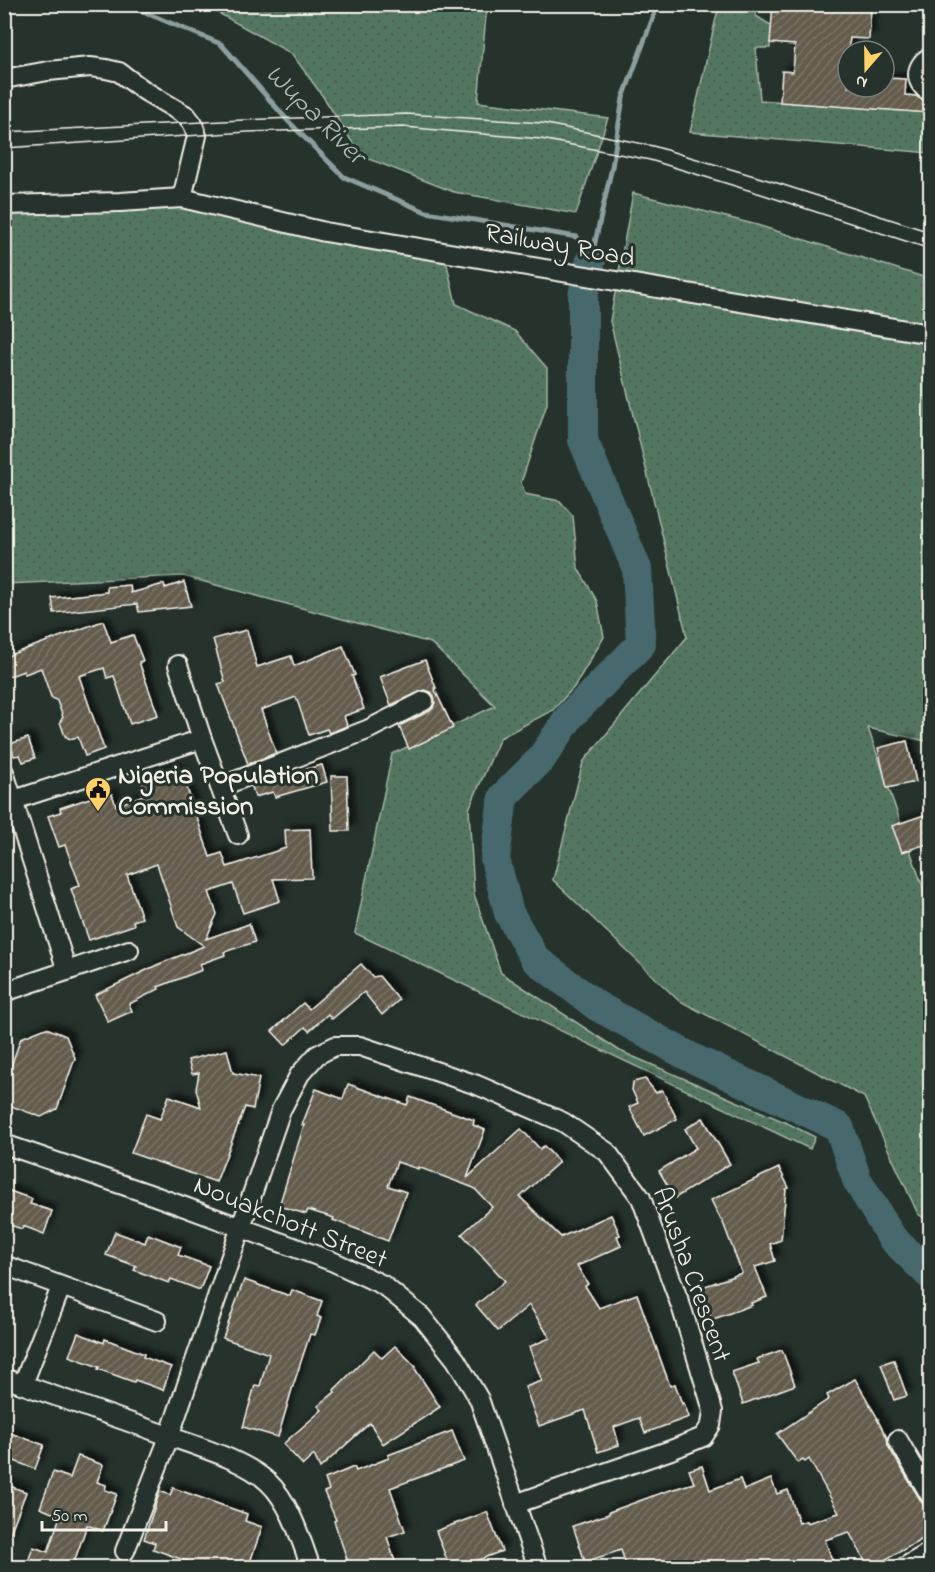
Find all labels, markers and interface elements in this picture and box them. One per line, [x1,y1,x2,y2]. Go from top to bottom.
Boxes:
north arrow [836,39,896,99]
water label: Wupa River [255,56,377,178]
text: N [852,68,871,94]
street label: Railway Road [481,214,638,279]
place label: Nigeria Population Commission [118,757,318,827]
public building icon: Nigeria Population Commission [83,775,113,813]
street label: Nouakchott Street [187,1167,393,1280]
street label: Arusha Crescent [641,1182,740,1368]
scale bar [42,1494,166,1532]
text: 50 m [51,1504,88,1530]

